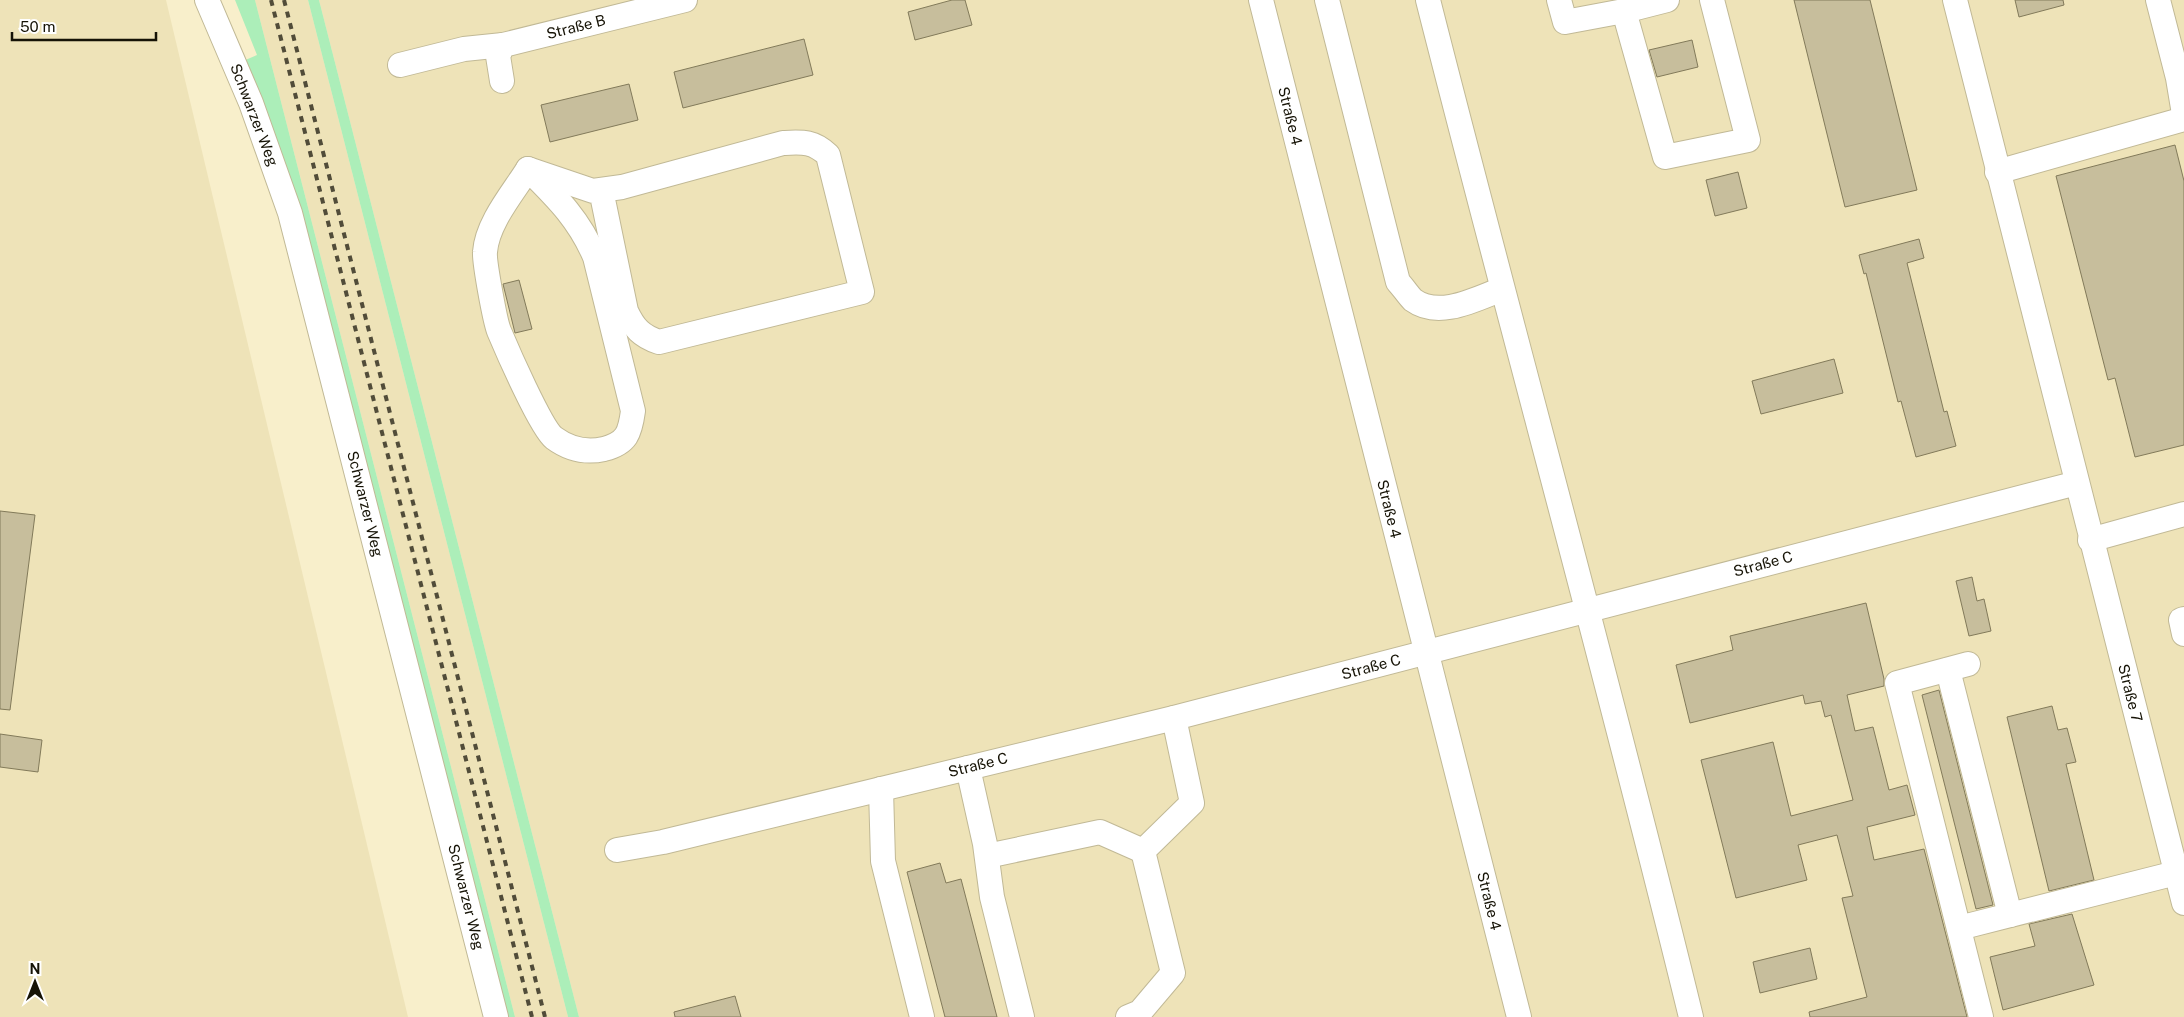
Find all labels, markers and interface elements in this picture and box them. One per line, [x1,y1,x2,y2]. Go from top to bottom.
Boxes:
scale bar [12,10,156,42]
street label: Straße B [545,11,607,42]
text: 50 m [20,18,55,35]
street label: Schwarzer Weg [227,61,282,169]
street label: Straße 4 [1275,85,1306,147]
street label: Schwarzer Weg [344,449,387,559]
street label: Straße 4 [1374,478,1405,540]
street label: Straße C [1731,547,1794,580]
street label: Straße C [1339,650,1402,683]
street label: Straße 7 [2115,662,2146,724]
street label: Straße C [946,749,1009,780]
street label: Schwarzer Weg [445,842,488,952]
street label: Straße 4 [1474,870,1505,932]
north arrow [10,957,60,1007]
text: N [30,961,40,977]

